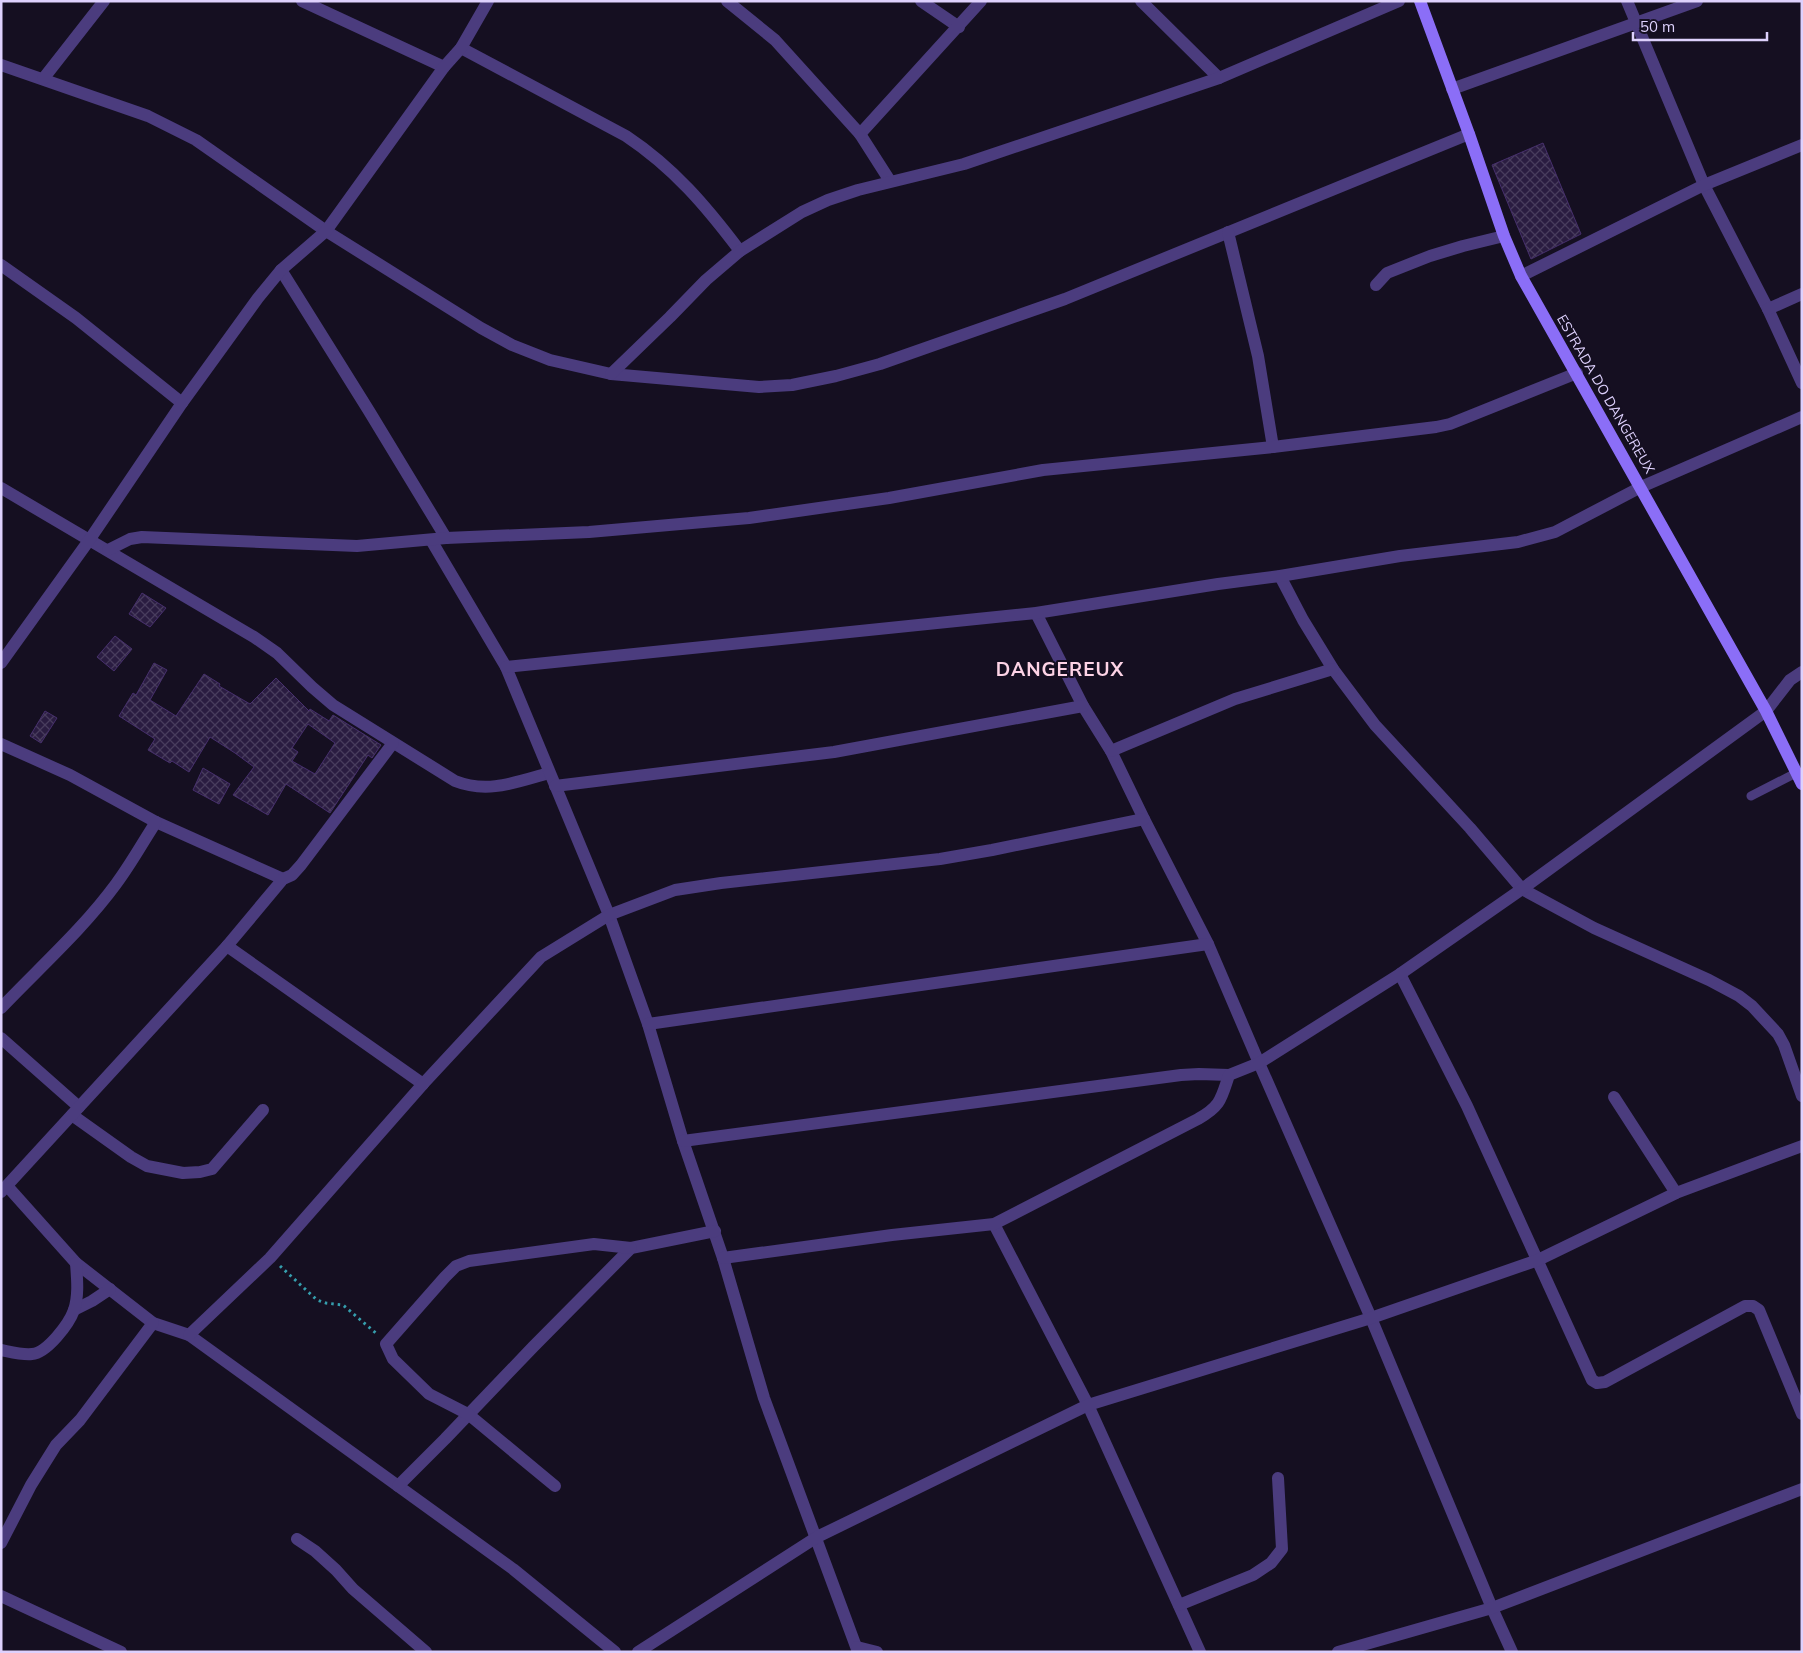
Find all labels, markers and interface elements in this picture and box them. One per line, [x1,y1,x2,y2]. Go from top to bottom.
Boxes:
scale bar [1633,10,1767,42]
text: 50 m [1640,17,1675,36]
street label: ESTRADA DO DANGEREUX [1553,311,1659,477]
district label: DANGEREUX [996,657,1124,681]

